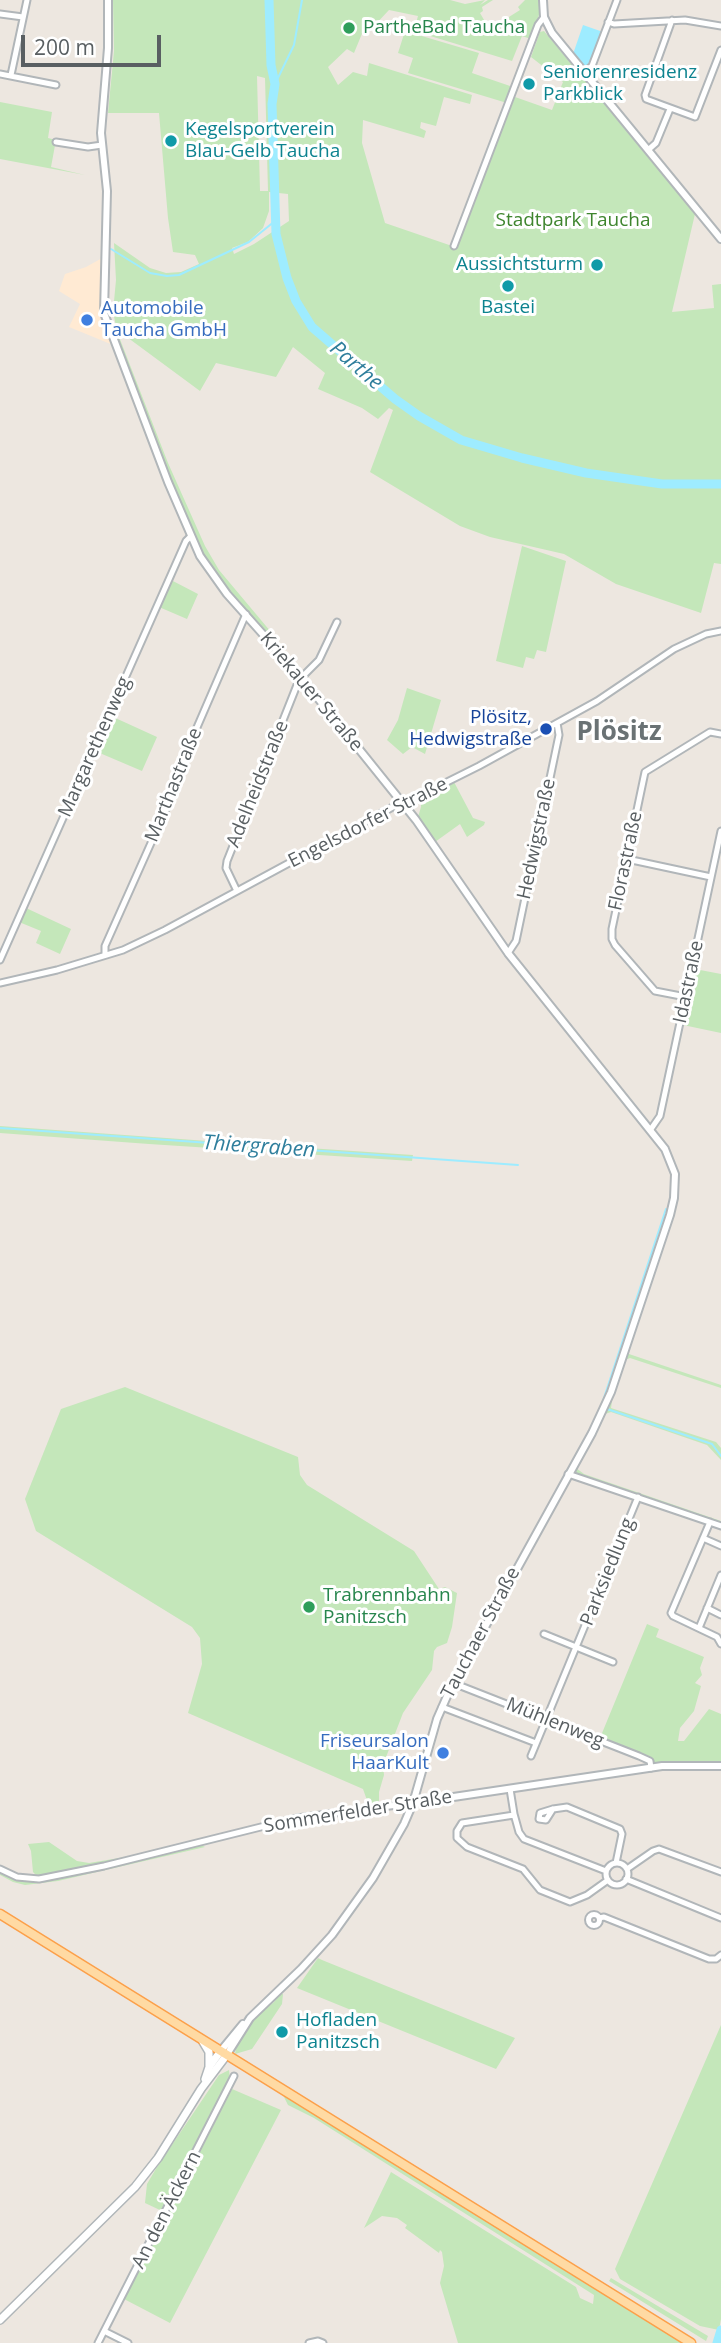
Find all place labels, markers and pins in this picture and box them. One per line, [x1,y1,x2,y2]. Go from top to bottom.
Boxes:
place label: PartheBad Taucha [363,17,525,39]
marker: PartheBad Taucha [341,20,357,36]
place label: Seniorenresidenz Parkblick [543,62,697,106]
marker: Seniorenresidenz Parkblick [521,76,537,92]
place label: Kegelsportverein Blau-Gelb Taucha [185,119,340,163]
marker: Kegelsportverein Blau-Gelb Taucha [163,133,179,149]
place label: Aussichtsturm [456,254,583,276]
marker: Aussichtsturm [589,257,605,273]
marker: Bastei [500,278,516,294]
place label: Bastei [481,297,535,319]
place label: Automobile Taucha GmbH [101,298,227,342]
marker: Automobile Taucha GmbH [79,312,95,328]
place label: Plösitz, Hedwigstraße [409,707,532,751]
marker: Plösitz, Hedwigstraße [538,721,554,737]
place label: Trabrennbahn Panitzsch [323,1585,451,1629]
marker: Trabrennbahn Panitzsch [301,1599,317,1615]
place label: Friseursalon HaarKult [320,1731,429,1775]
marker: Friseursalon HaarKult [435,1745,451,1761]
place label: Hofladen Panitzsch [296,2010,380,2054]
marker: Hofladen Panitzsch [274,2024,290,2040]

